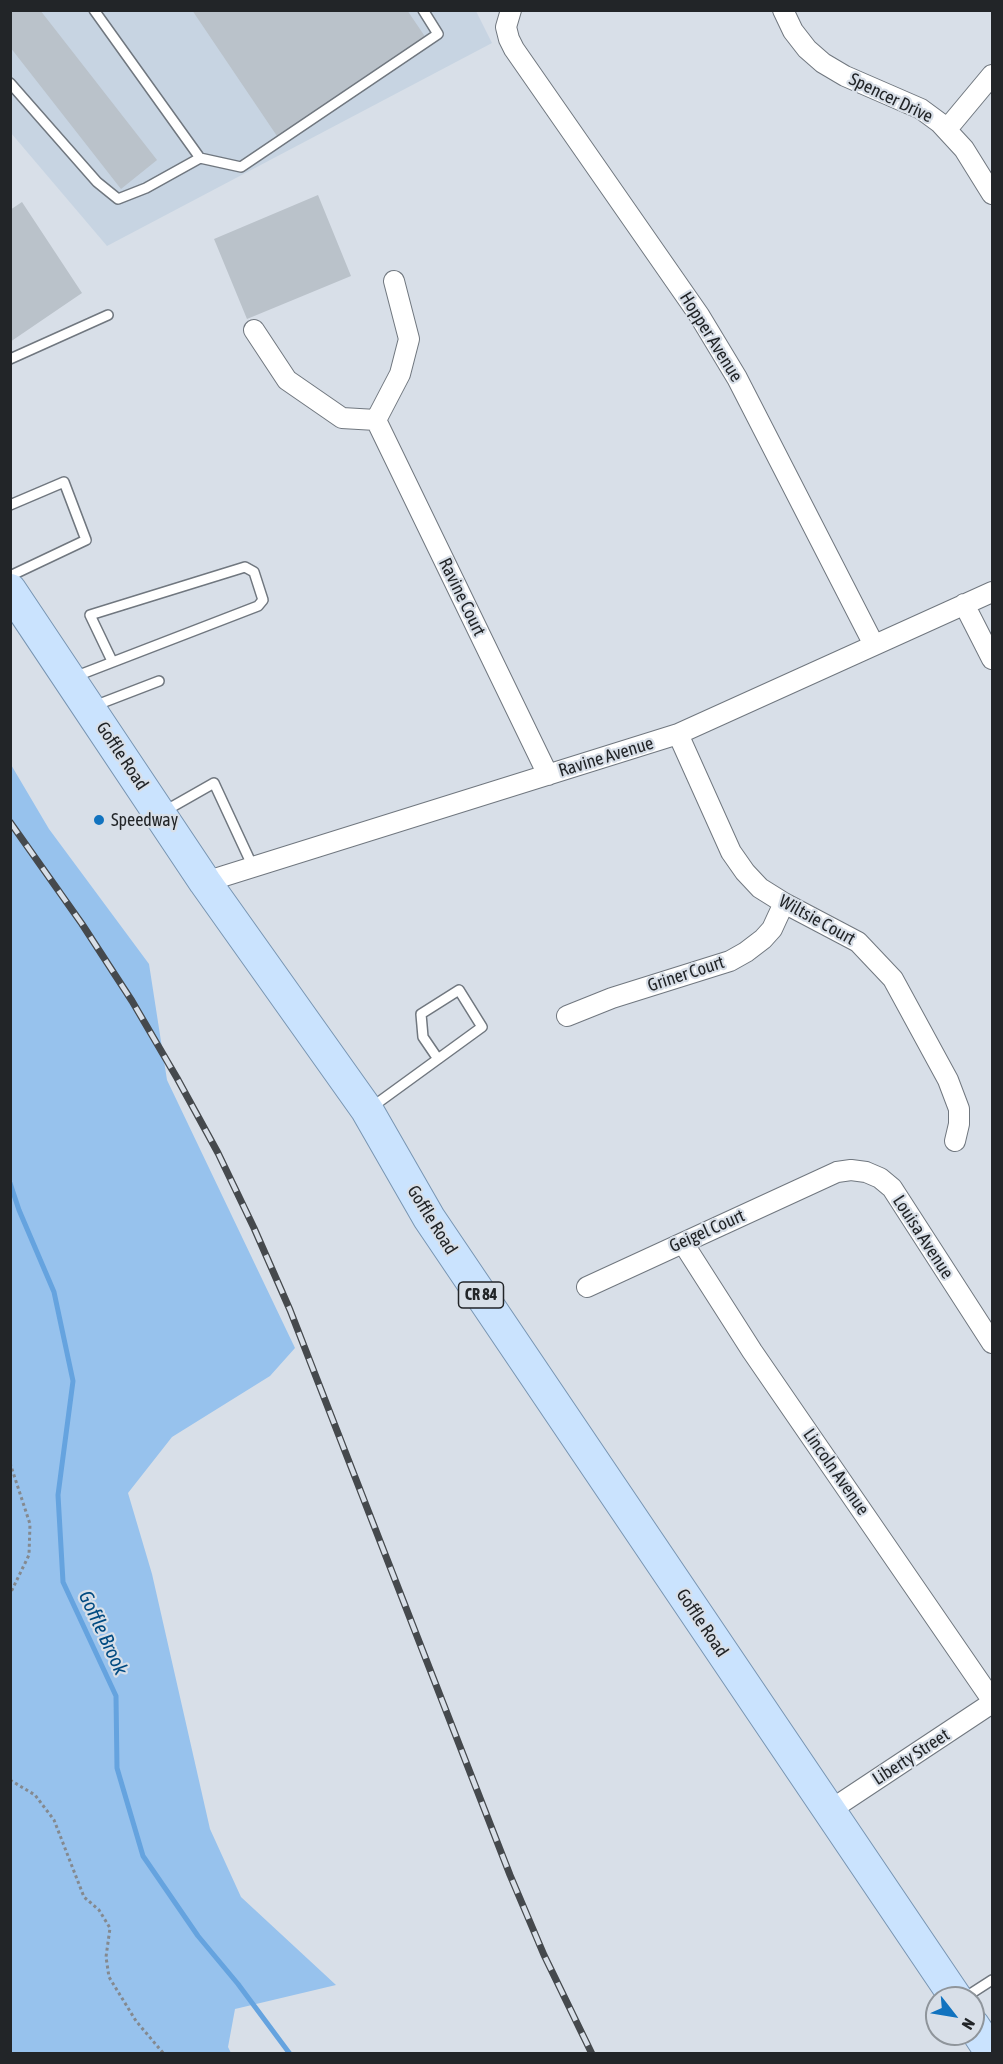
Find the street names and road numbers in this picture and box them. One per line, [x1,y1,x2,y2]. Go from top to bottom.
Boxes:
street label: Spencer Drive [846,68,936,128]
street label: Hopper Avenue [675,288,747,386]
street label: Ravine Court [434,555,490,639]
street label: Goffle Road [91,718,153,794]
street label: Ravine Avenue [556,732,656,782]
street label: Wiltsie Court [775,890,859,950]
street label: Griner Court [645,951,727,997]
street label: Goffle Road [402,1181,462,1259]
street label: Louisa Avenue [888,1191,958,1283]
street label: Geigel Court [666,1205,748,1257]
road number: CR 84 [458,1282,504,1308]
street label: Lincoln Avenue [798,1425,874,1519]
street label: Goffle Road [671,1585,733,1661]
street label: Liberty Street [868,1724,954,1790]

